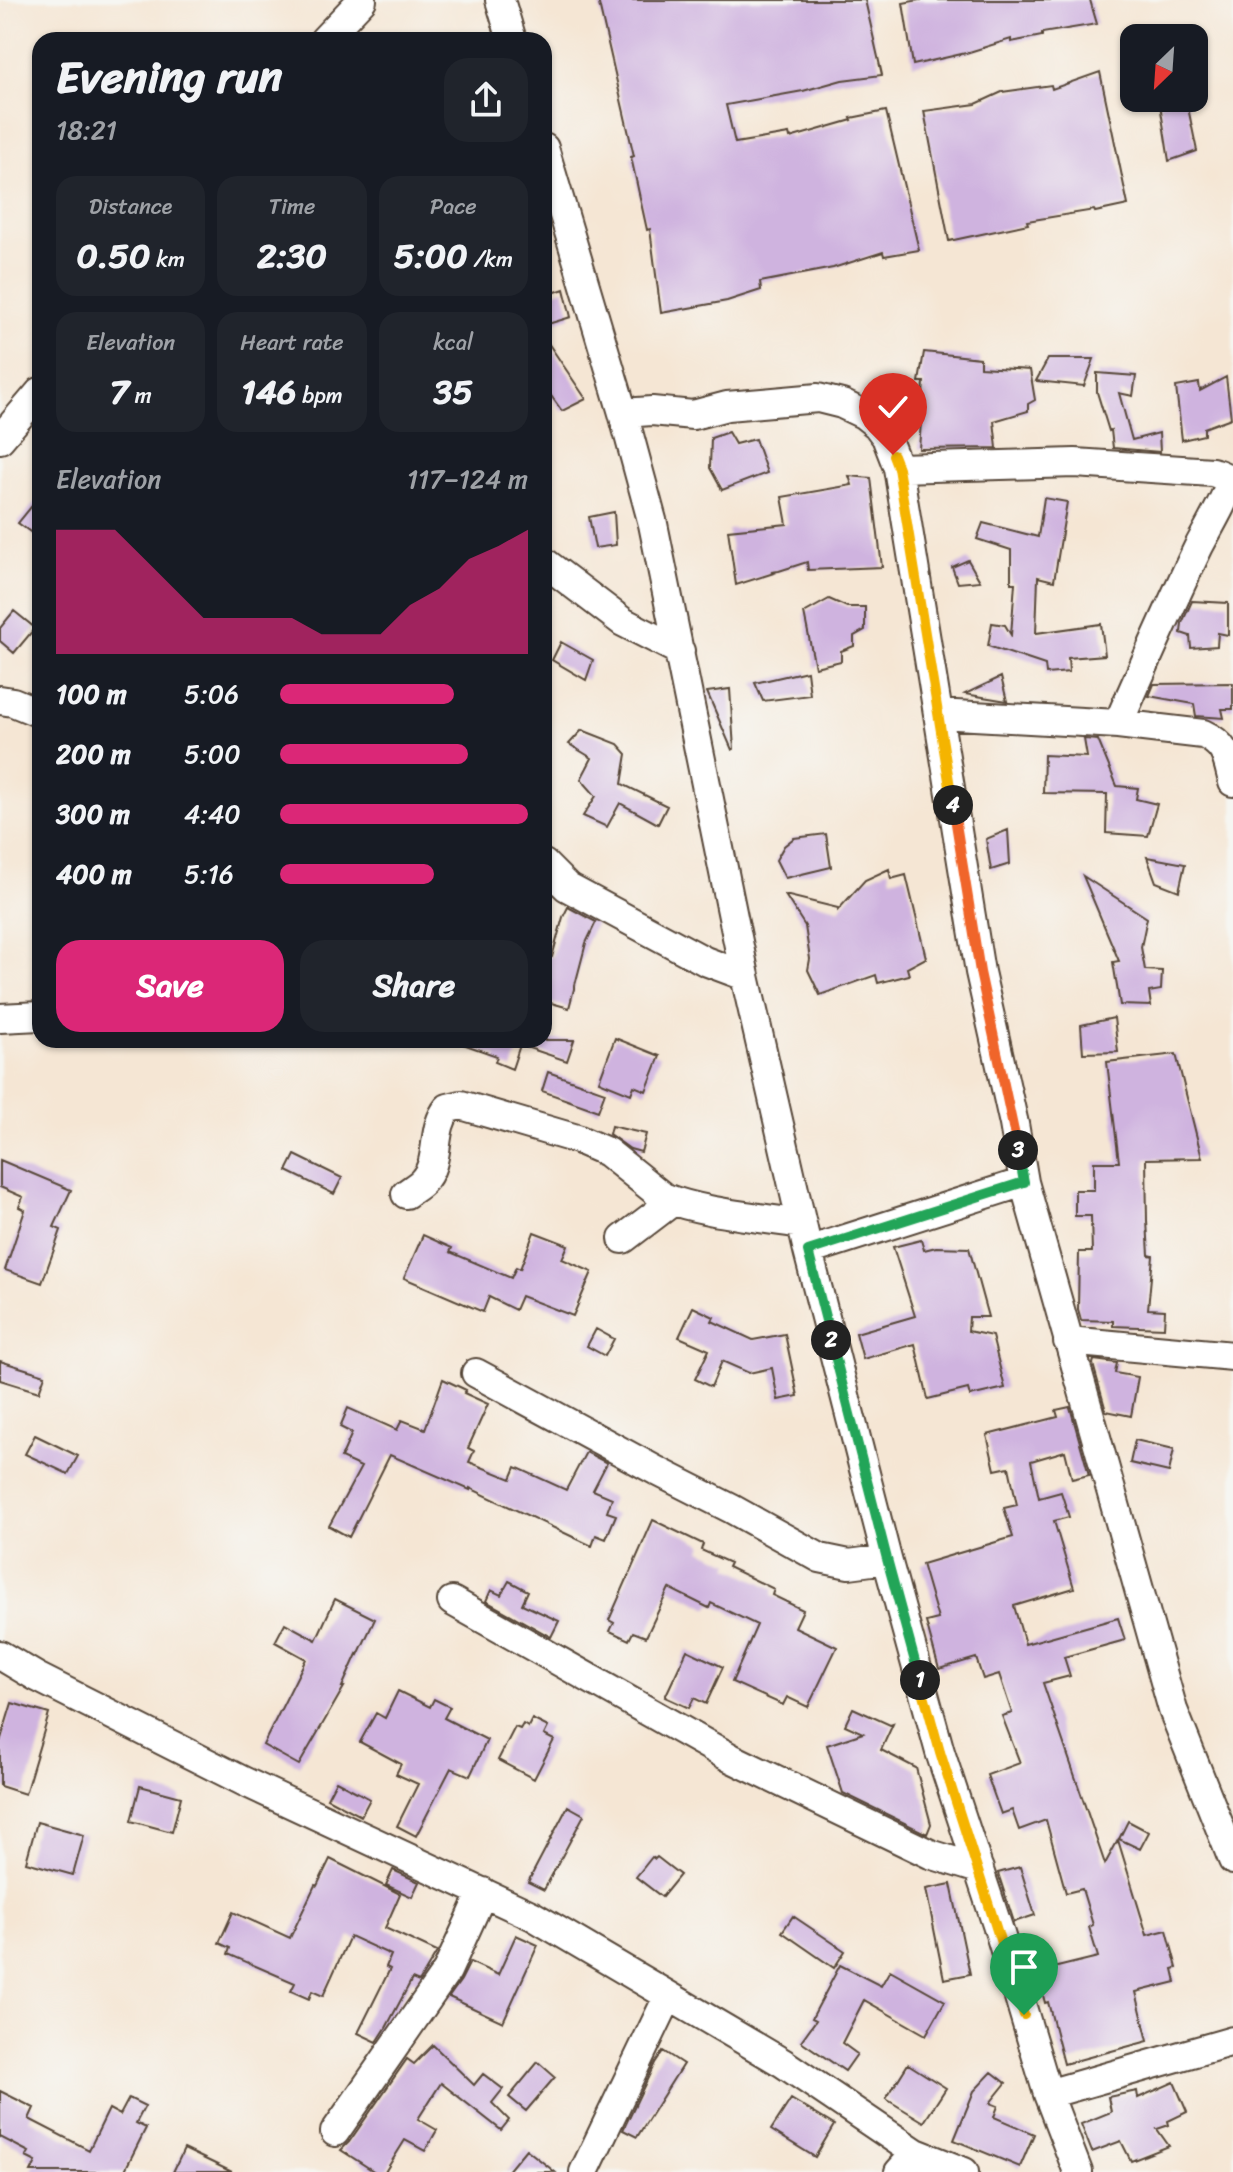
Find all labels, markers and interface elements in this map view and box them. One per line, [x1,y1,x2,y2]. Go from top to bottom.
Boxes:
north arrow [1120,24,1208,112]
map controls [1120,24,1208,112]
text: Evening run [56,38,282,116]
button: share [444,58,528,142]
text: 18:21 [56,107,117,153]
text: Distance [89,187,172,226]
text: Time [269,187,315,226]
text: Pace [430,187,477,226]
text: 0.50 [76,226,151,286]
text: 2:30 [257,226,327,286]
text: 5:00 [394,226,468,286]
text: km [151,240,185,279]
text: /km [468,240,513,279]
text: Elevation [86,323,175,362]
text: Heart rate [240,323,344,362]
text: kcal [433,323,473,362]
text: 7 [110,362,129,422]
text: 146 [241,362,296,422]
text: 35 [434,362,473,422]
pin [859,373,927,455]
text: m [129,376,152,415]
text: bpm [296,376,343,415]
icon: check [871,385,915,429]
text: Elevation [56,456,161,502]
text: 117–124 m [407,456,528,502]
text: 100 m [56,671,127,717]
text: 5:06 [184,671,239,717]
text: 200 m [56,731,131,777]
text: 5:00 [184,731,241,777]
pin: 4 [933,785,973,825]
text: 4 [946,785,960,824]
text: 300 m [56,791,130,837]
text: 4:40 [184,791,241,837]
text: 400 m [56,851,132,897]
text: 5:16 [184,851,234,897]
button: Save [56,940,284,1032]
button: Share [300,940,528,1032]
pin: 3 [998,1130,1038,1170]
text: 3 [1012,1130,1024,1169]
pin: 2 [811,1320,851,1360]
text: 2 [825,1320,837,1359]
pin: 1 [900,1660,940,1700]
text: 1 [915,1660,925,1699]
pin [990,1933,1058,2015]
icon: arrive [1002,1945,1046,1989]

